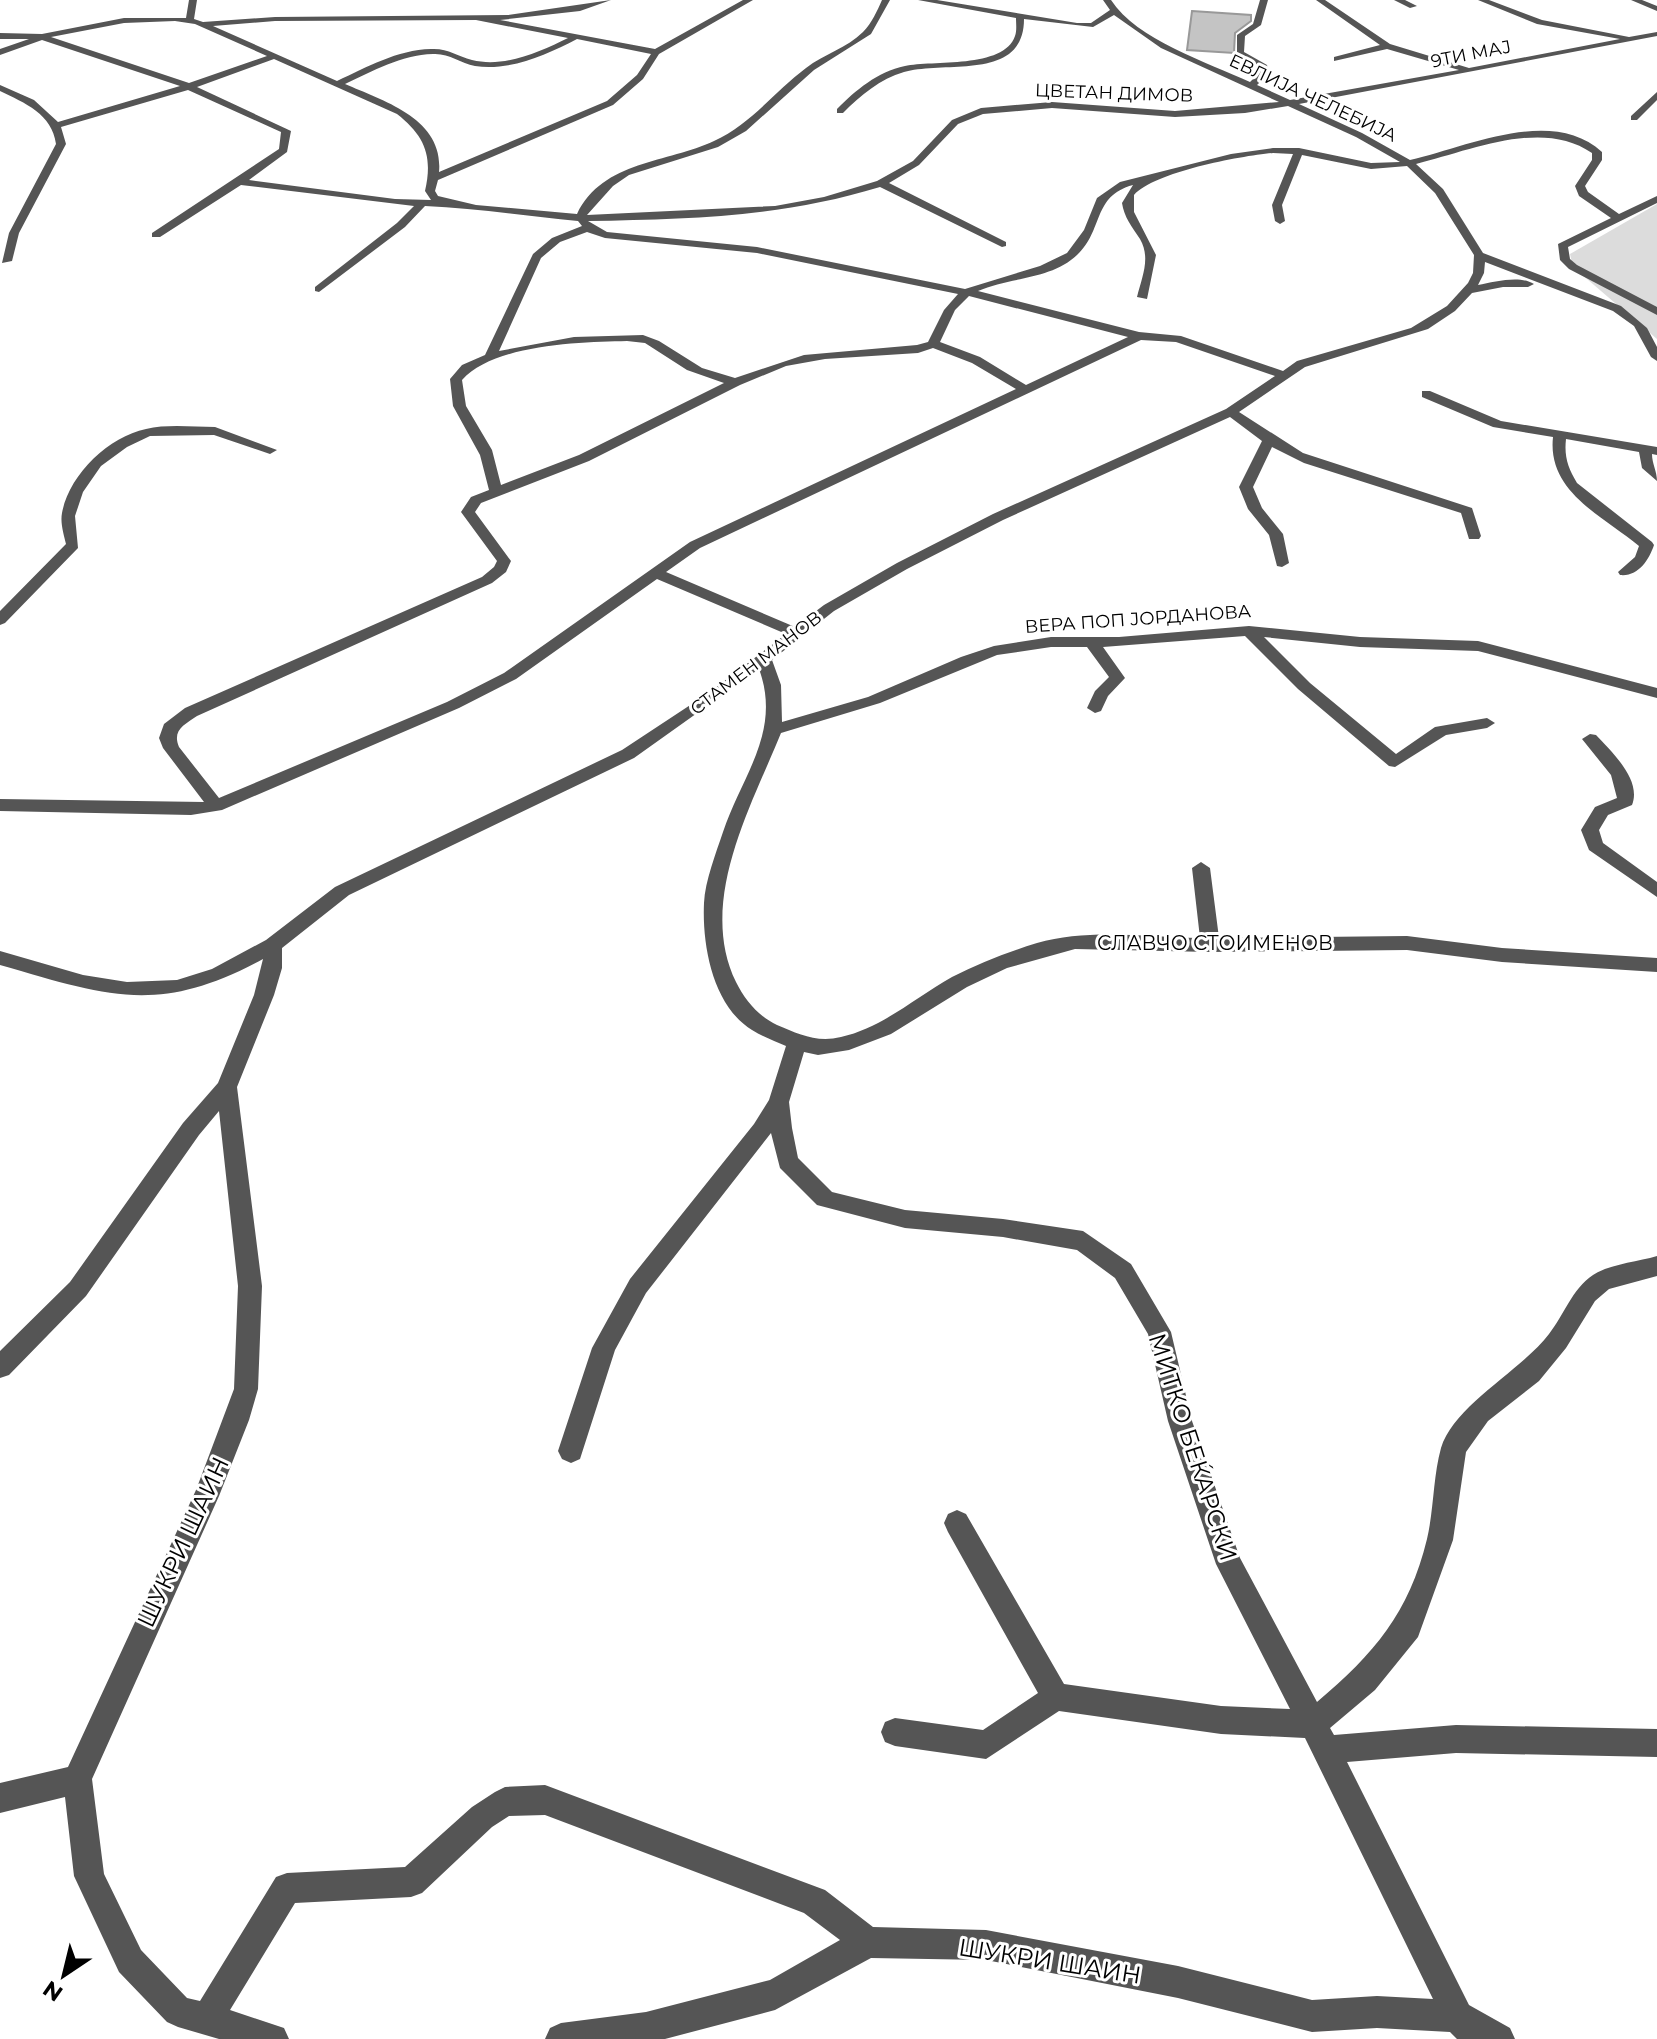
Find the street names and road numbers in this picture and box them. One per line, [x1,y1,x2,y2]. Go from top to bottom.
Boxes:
street label: 9ТИ МАЈ [1429,35,1513,73]
street label: ЕВЛИЈА ЧЕЛЕБИЈА [1226,49,1401,147]
street label: ЦВЕТАН ДИМОВ [1035,79,1193,107]
street label: ВЕРА ПОП ЈОРДАНОВА [1024,600,1252,638]
street label: СТАМЕН МАНОВ [686,606,826,720]
street label: СЛАВЧО СТОИМЕНОВ [1097,931,1333,955]
street label: МИТКО БЕЌАРСКИ [1143,1330,1243,1564]
street label: ШУКРИ ШАИН [131,1452,235,1632]
street label: ШУКРИ ШАИН [957,1932,1143,1990]

